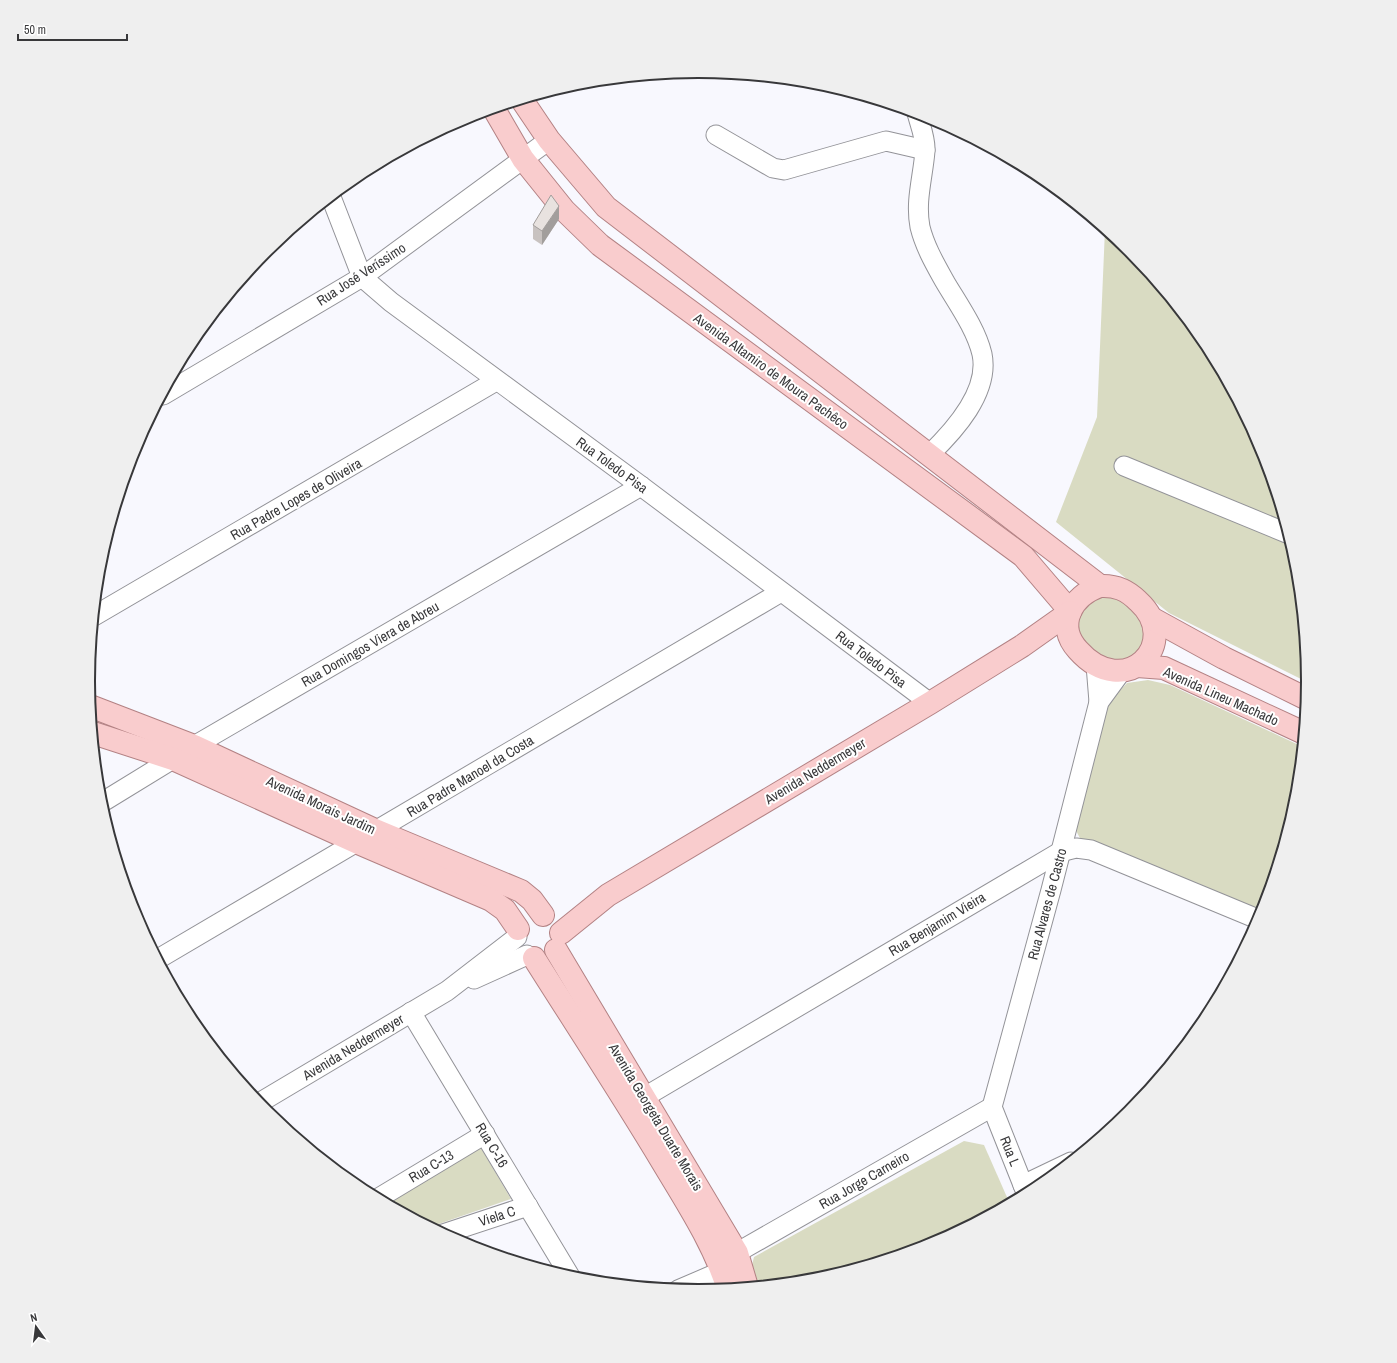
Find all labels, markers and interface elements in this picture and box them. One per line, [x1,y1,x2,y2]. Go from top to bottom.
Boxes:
scale bar [18,16,127,42]
text: 50 m [24,22,46,38]
street label: Rua José Veríssimo [313,238,409,310]
street label: Avenida Altamiro de Moura Pachêco [689,308,852,433]
street label: Rua Toledo Pisa [573,433,652,497]
street label: Rua Padre Lopes de Oliveira [227,454,365,544]
street label: Rua Domingos Viera de Abreu [298,597,442,691]
street label: Rua Toledo Pisa [832,627,910,692]
street label: Avenida Lineu Machado [1160,662,1281,729]
street label: Rua Padre Manoel da Costa [403,731,537,821]
street label: Avenida Neddermeyer [760,734,869,809]
street label: Avenida Morais Jardim [263,771,378,838]
street label: Rua Alvares de Castro [1023,846,1071,962]
street label: Rua Benjamim Vieira [885,888,989,960]
street label: Avenida Neddermeyer [298,1010,407,1085]
street label: Avenida Georgeta Duarte Morais [604,1039,707,1194]
street label: Rua C-16 [472,1119,512,1171]
street label: Rua L [996,1133,1024,1169]
street label: Rua C-13 [405,1146,457,1186]
street label: Rua Jorge Carneiro [816,1147,912,1213]
street label: Viela C [476,1202,518,1230]
north arrow [16,1307,56,1347]
text: N [29,1310,38,1325]

